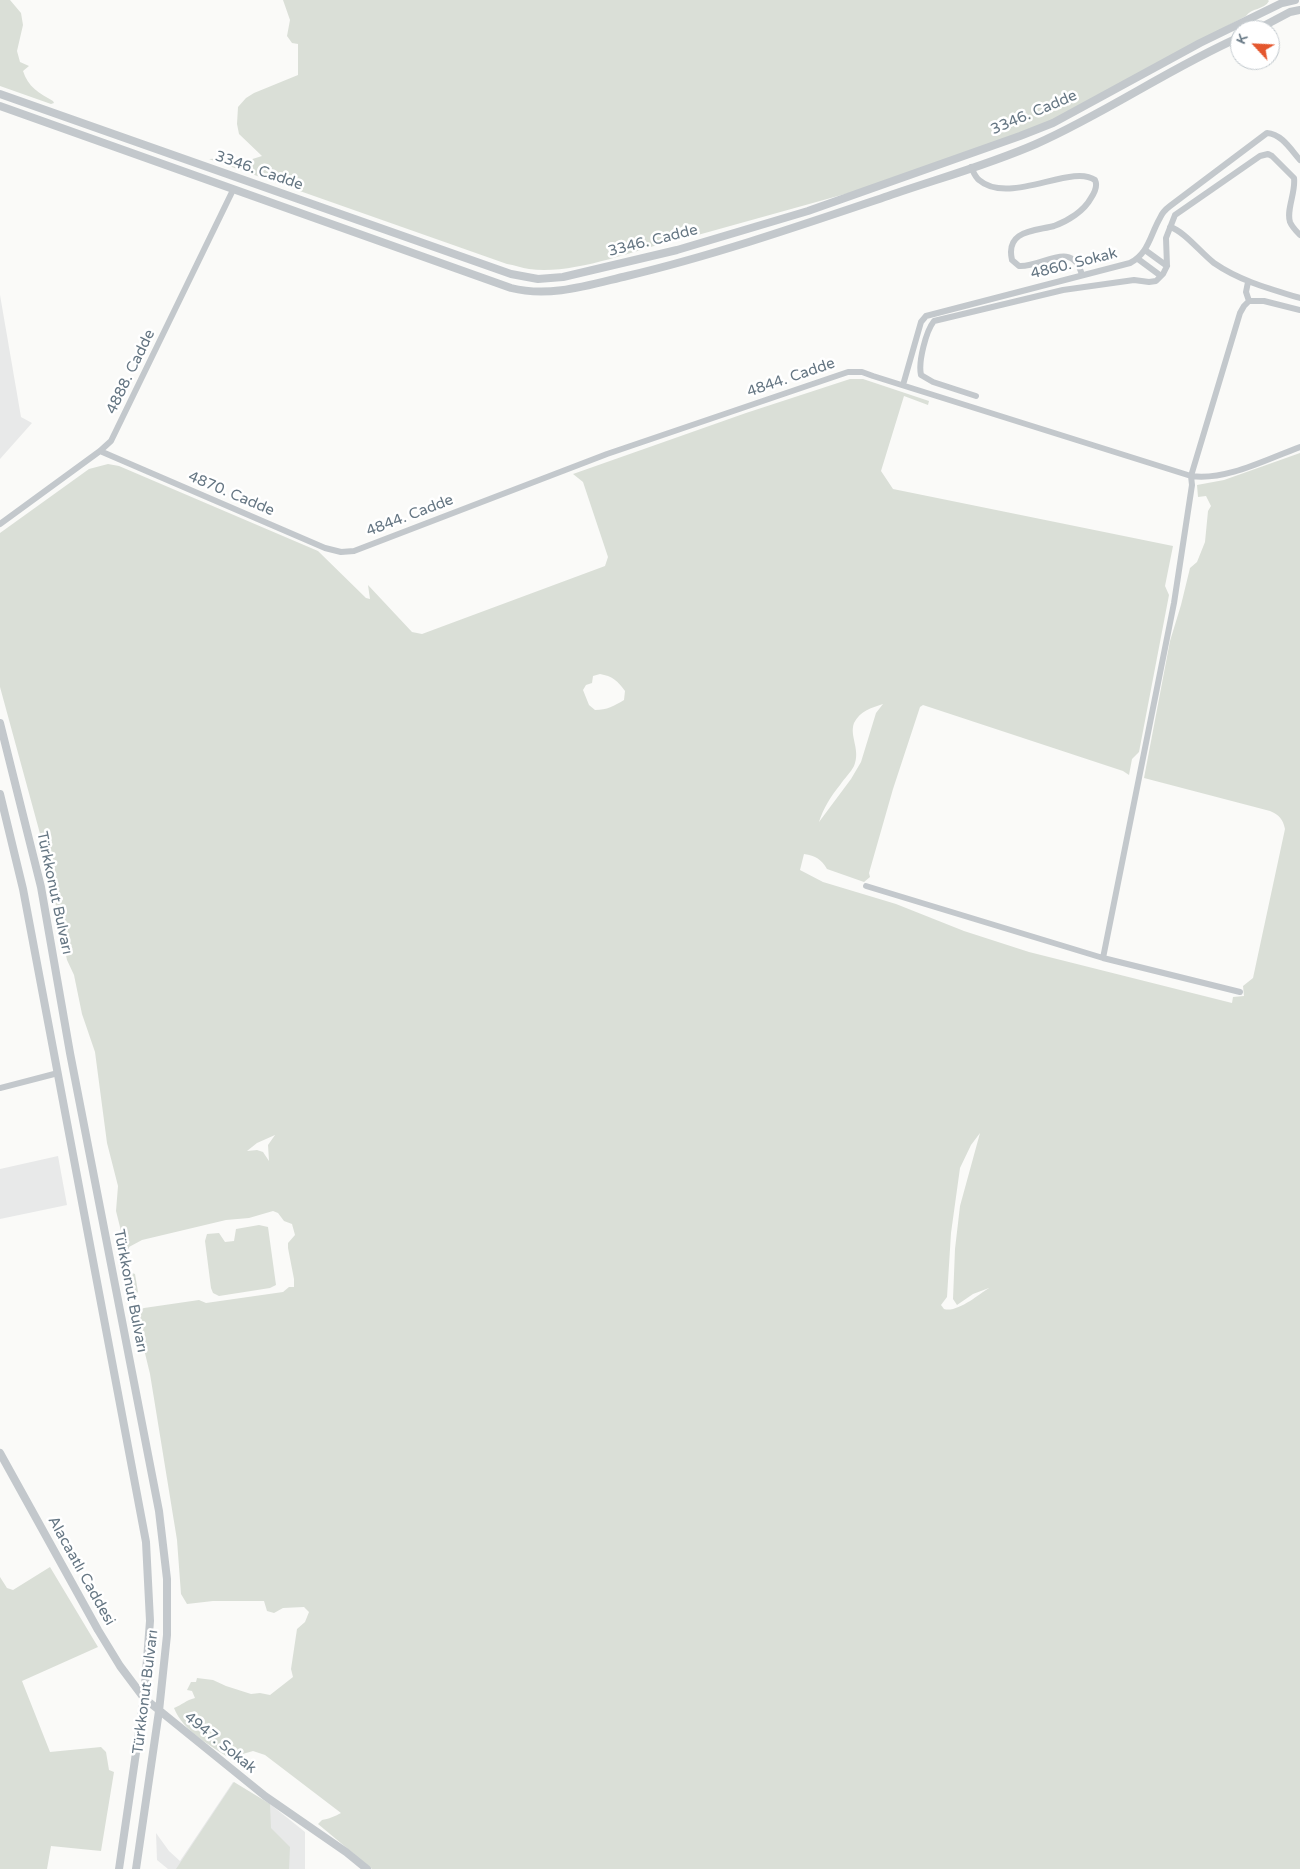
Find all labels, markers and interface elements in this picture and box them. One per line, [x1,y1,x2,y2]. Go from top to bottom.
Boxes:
north arrow [1230,20,1280,70]
text: K [1232,31,1252,47]
street label: 3346. Cadde [988,87,1080,139]
street label: 3346. Cadde [213,148,305,194]
street label: 3346. Cadde [606,221,700,261]
street label: 4860. Sokak [1029,245,1119,283]
street label: 4888. Cadde [103,327,159,417]
street label: 4844. Cadde [745,355,837,401]
street label: 4870. Cadde [185,468,277,520]
street label: 4844. Cadde [364,491,456,541]
street label: Türkkonut Bulvarı [32,830,76,956]
street label: Türkkonut Bulvarı [109,1228,151,1354]
street label: Alacaatlı Caddesi [43,1513,119,1629]
street label: Türkkonut Bulvarı [129,1629,163,1755]
street label: 4947. Sokak [180,1708,260,1778]

